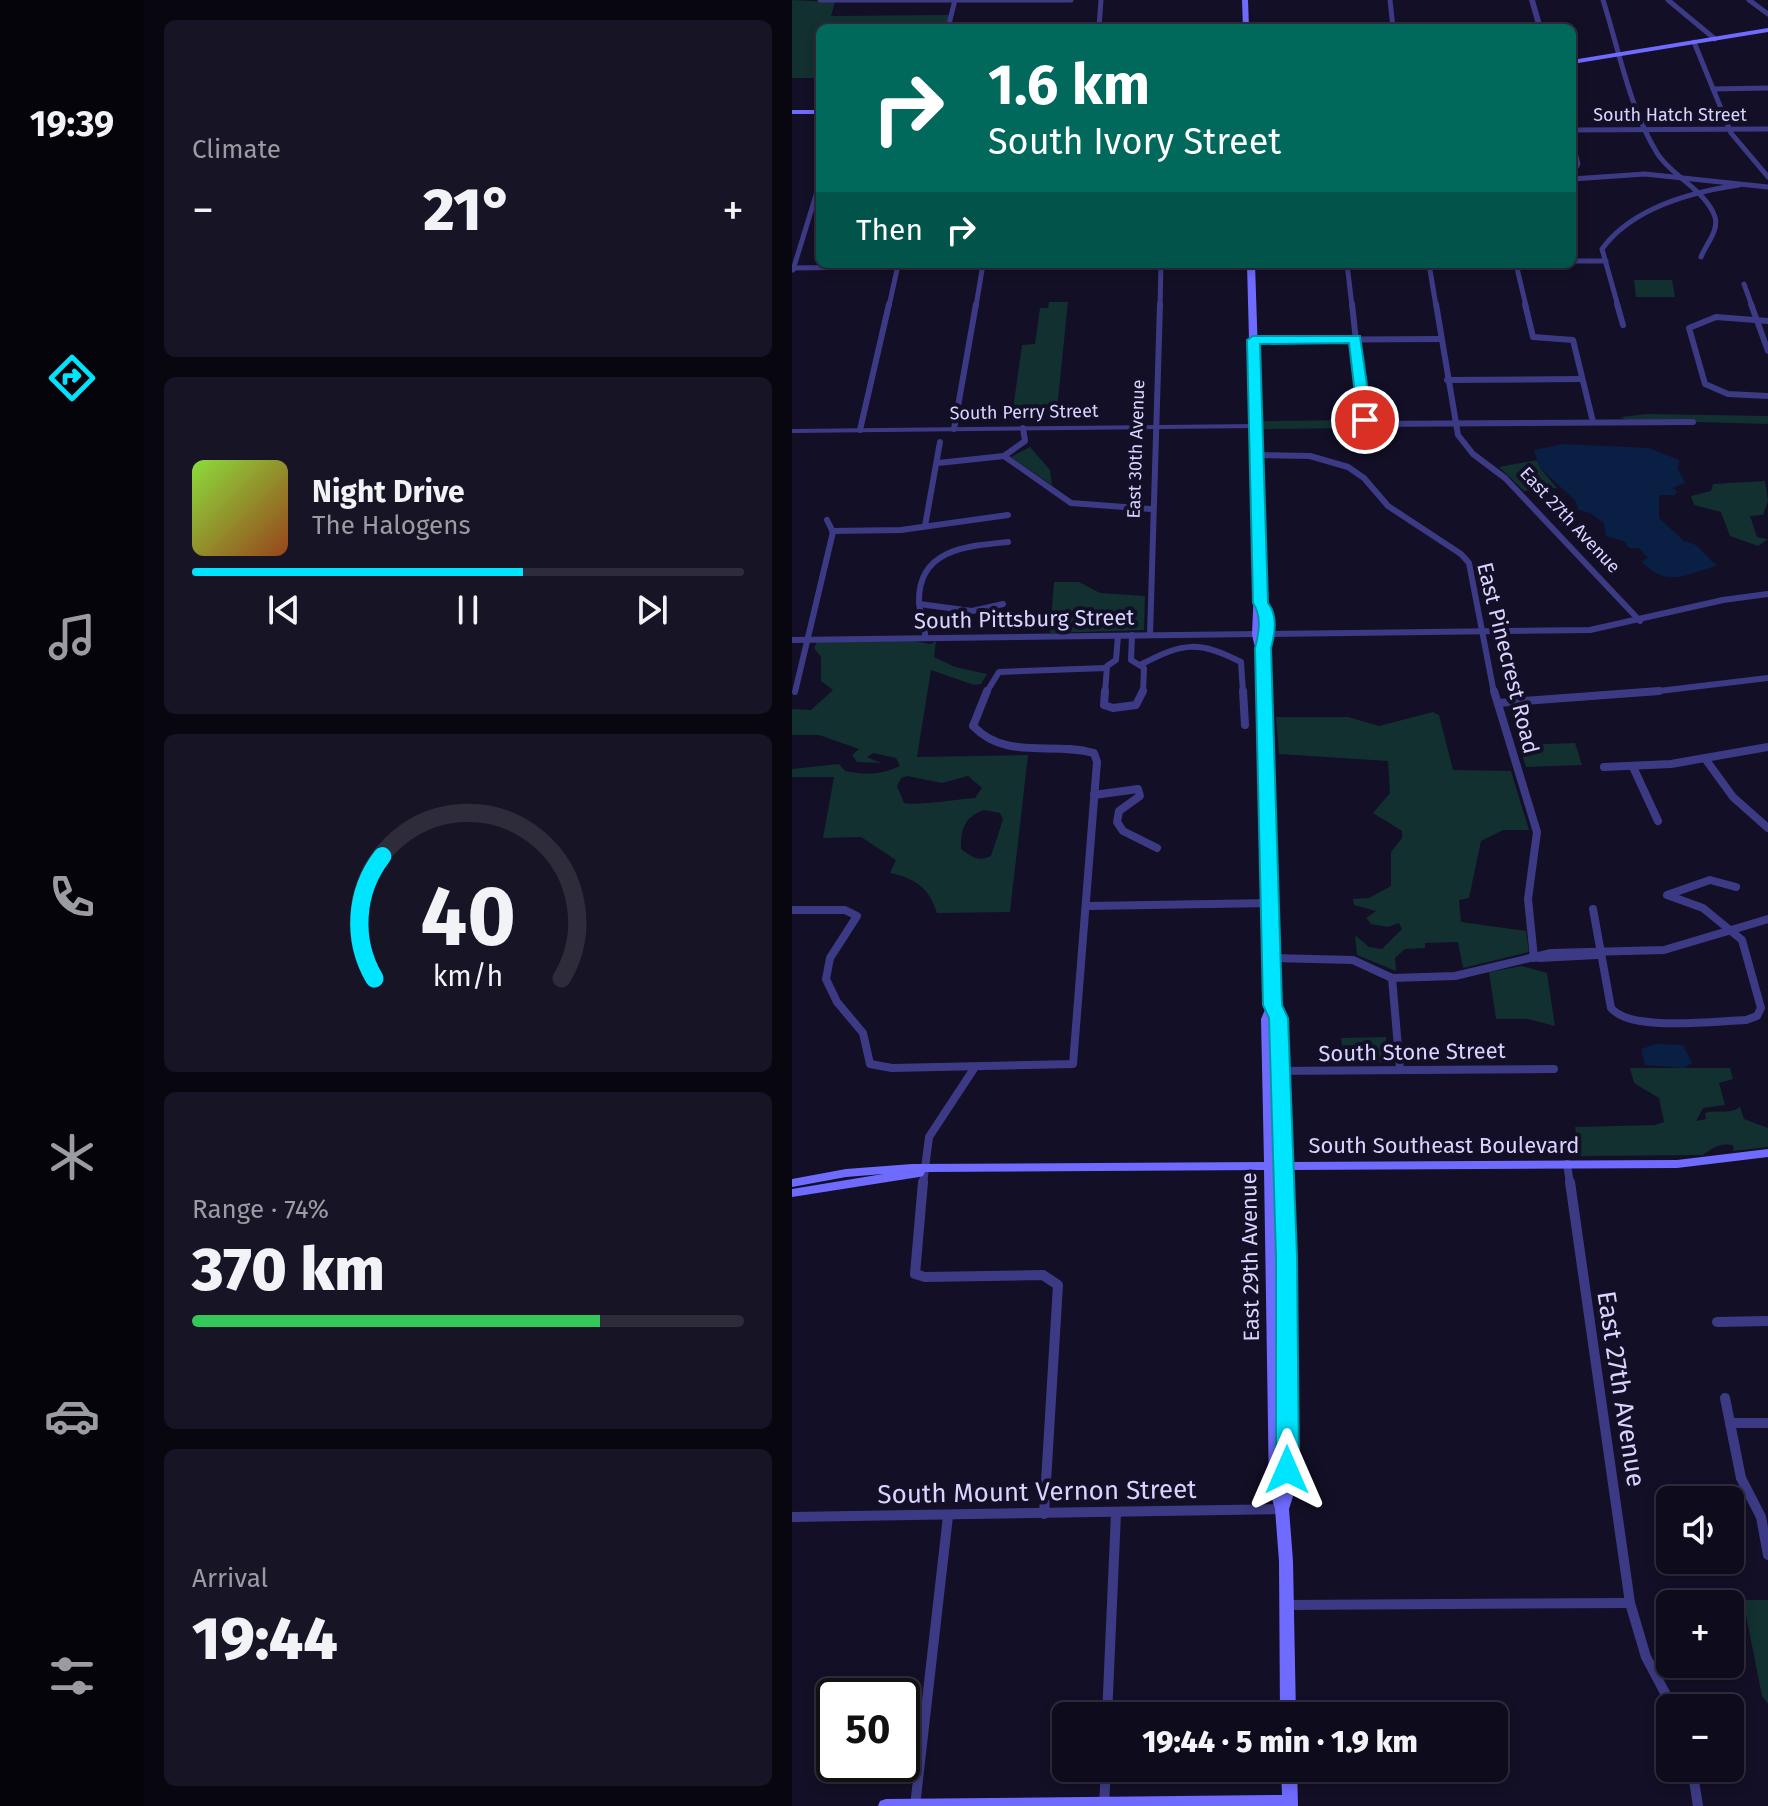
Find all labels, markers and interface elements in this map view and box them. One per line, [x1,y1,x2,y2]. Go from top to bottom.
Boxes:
text: 1.6 km [988,52,1150,119]
icon: right [856,56,960,160]
text: 19:39 [30,102,114,146]
street label: South Hatch Street [1593,104,1747,126]
text: South Ivory Street [988,120,1281,164]
text: Climate [192,134,281,165]
text: 21° [423,174,513,246]
text: − [192,184,214,237]
text: + [722,184,744,237]
icon: right [939,208,983,252]
text: Then [856,212,923,248]
icon: directions [44,350,100,406]
street label: East 30th Avenue [1123,379,1149,519]
pin [1331,386,1399,454]
icon: arrive [1343,398,1387,442]
street label: South Perry Street [949,400,1099,424]
street label: East 27th Avenue [1515,462,1625,578]
text: Night Drive [312,474,465,510]
text: The Halogens [312,510,471,541]
street label: East Pinecrest Road [1471,560,1545,756]
icon: previous [262,588,306,632]
icon: pause [446,588,490,632]
icon: next [630,588,674,632]
street label: South Pittsburg Street [914,604,1134,634]
icon: music [44,609,100,665]
text: 40 [420,867,516,967]
icon: phone [44,869,100,925]
text: km/h [433,959,503,994]
street label: South Stone Street [1318,1037,1506,1067]
icon: climate [44,1129,100,1185]
street label: South Southeast Boulevard [1308,1132,1580,1159]
street label: East 29th Avenue [1235,1172,1265,1342]
text: Range · 74% [192,1194,329,1225]
text: 370 km [192,1234,385,1306]
street label: East 27th Avenue [1590,1289,1652,1489]
icon: car [44,1388,100,1444]
position arrow [1245,1428,1329,1512]
street label: South Mount Vernon Street [877,1474,1197,1510]
map controls [1656,1486,1744,1782]
button: sound [1656,1486,1744,1574]
text: Arrival [192,1563,268,1594]
button: + [1656,1590,1744,1678]
text: 19:44 [192,1603,338,1675]
icon: filters [44,1648,100,1704]
speed limit sign: 50 [816,1678,920,1782]
button: − [1656,1694,1744,1782]
text: 19:44 · 5 min · 1.9 km [1142,1724,1418,1760]

